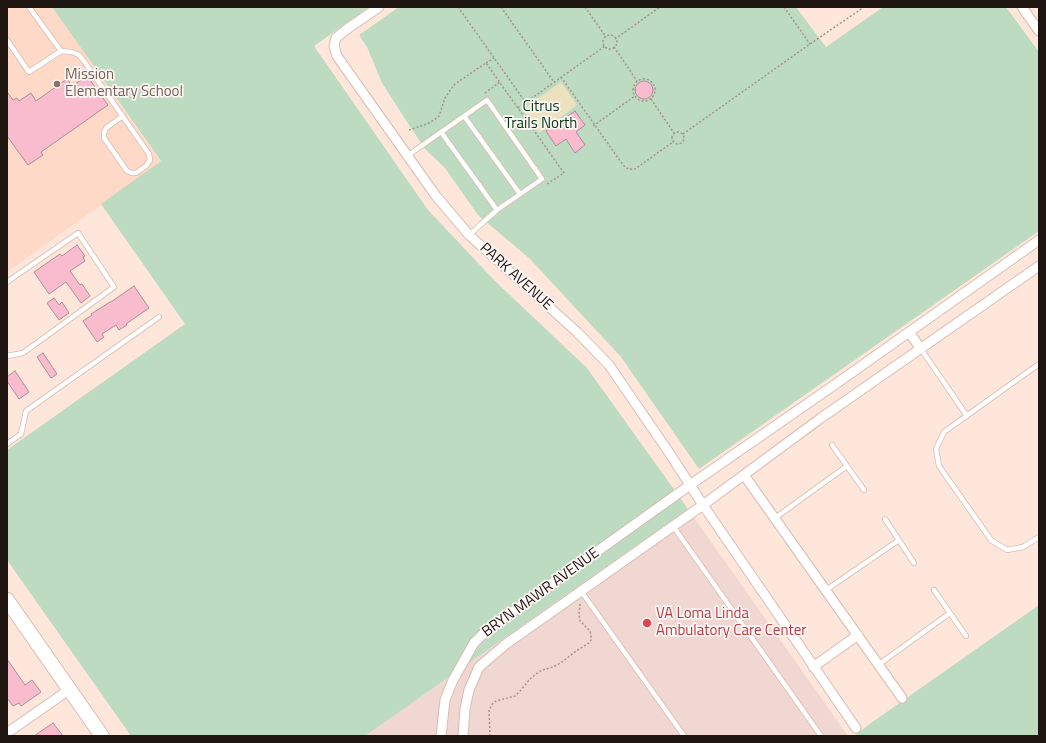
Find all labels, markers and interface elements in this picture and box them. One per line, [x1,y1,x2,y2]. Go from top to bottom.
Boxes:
place label: Mission Elementary School [65,66,183,101]
marker: Mission Elementary School [52,79,62,89]
park label: Citrus Trails North [505,98,577,133]
street label: PARK AVENUE [476,240,556,314]
street label: BRYN MAWR AVENUE [479,544,603,642]
place label: VA Loma Linda Ambulatory Care Center [656,605,806,640]
marker: VA Loma Linda Ambulatory Care Center [641,617,653,629]

